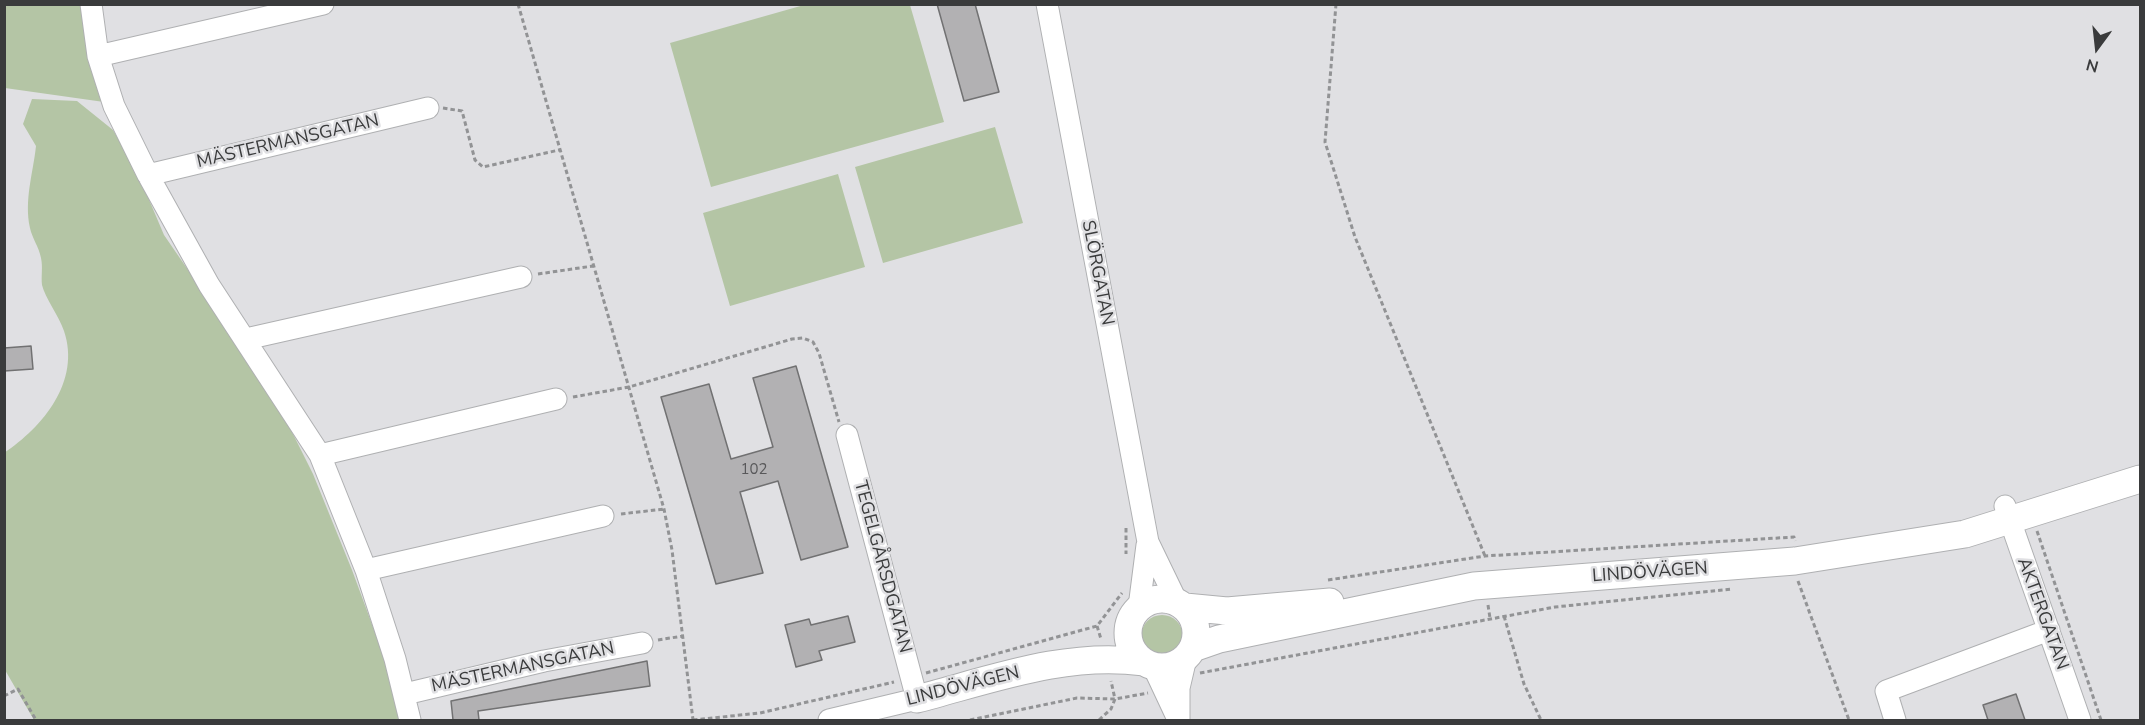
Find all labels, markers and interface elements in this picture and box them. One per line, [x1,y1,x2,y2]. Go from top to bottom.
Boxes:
north arrow [2067,18,2127,78]
text: N [2084,53,2101,78]
street label: MÄSTERMANSGATAN [195,111,381,173]
street label: SLÖRGATAN [1076,219,1118,327]
house number: 102 [741,461,767,479]
street label: TEGELGÅRSDGATAN [849,479,915,655]
street label: AKTERGATAN [2012,555,2072,673]
street label: LINDÖVÄGEN [1592,558,1708,588]
street label: MÄSTERMANSGATAN [430,638,616,698]
street label: LINDÖVÄGEN [904,663,1022,711]

